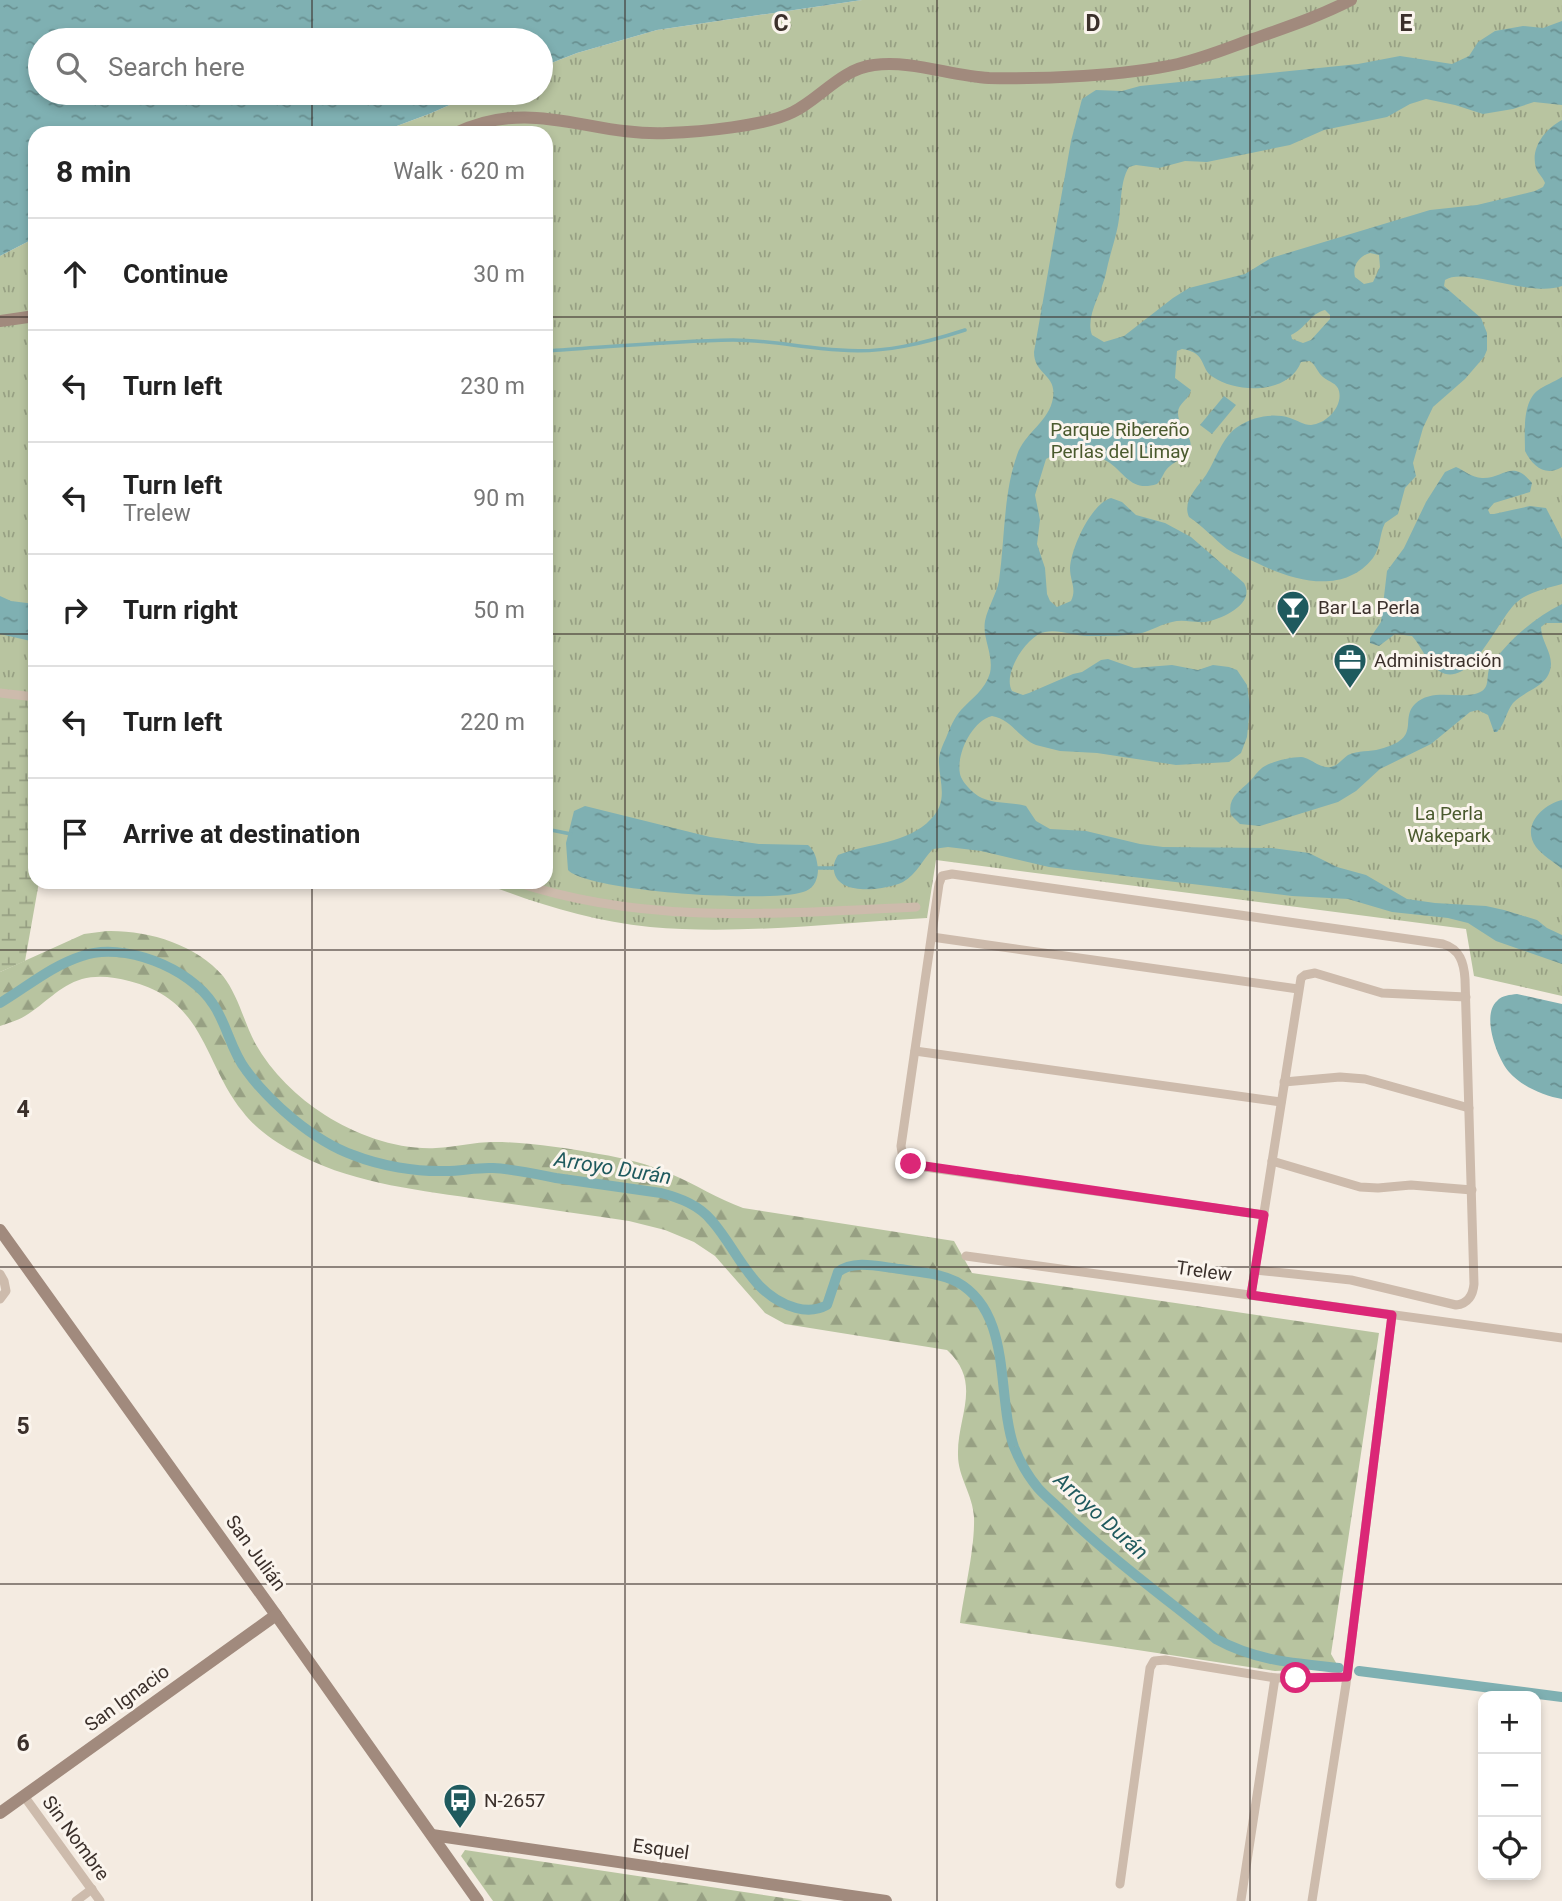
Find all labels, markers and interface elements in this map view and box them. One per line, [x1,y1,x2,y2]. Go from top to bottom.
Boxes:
text: C [773,10,789,37]
text: D [1086,10,1100,37]
text: E [1400,10,1413,37]
search box [28,28,553,105]
icon: search [52,48,90,86]
text: Search here [108,52,245,82]
text: 8 min [56,154,131,189]
text: Walk · 620 m [393,158,525,185]
icon: ahead [56,255,94,293]
text: Continue [123,259,228,289]
text: 30 m [473,261,525,288]
icon: left [56,367,94,405]
text: Turn left [123,371,222,401]
text: 230 m [460,373,525,400]
park label: Parque Ribereño Perlas del Limay [1050,418,1190,463]
text: Turn left [123,470,222,500]
icon: left [56,479,94,517]
text: 90 m [473,485,525,512]
text: Trelew [123,500,191,527]
bar icon: Bar La Perla [1274,588,1312,637]
icon: right [56,591,94,629]
text: Turn right [123,595,238,625]
place label: Bar La Perla [1318,596,1420,619]
text: 50 m [473,597,525,624]
office icon: Administración [1331,641,1369,690]
place label: Administración [1374,649,1502,672]
icon: left [56,703,94,741]
text: Turn left [123,707,222,737]
text: 220 m [460,709,525,736]
park label: La Perla Wakepark [1407,802,1491,847]
icon: arrive [56,815,94,853]
text: Arrive at destination [123,819,360,849]
text: 4 [16,1096,30,1123]
water label: Arroyo Durán [552,1147,673,1189]
route end [895,1148,926,1179]
street label: Trelew [1175,1256,1233,1286]
text: 5 [16,1413,30,1440]
water label: Arroyo Durán [1048,1467,1153,1564]
street label: San Julián [221,1511,291,1595]
street label: San Ignacio [80,1660,174,1736]
route start [1280,1662,1311,1693]
map controls [1478,1691,1541,1880]
button: + [1478,1691,1541,1754]
text: 6 [16,1730,30,1757]
button: − [1478,1754,1541,1817]
bus stop icon: N-2657 [441,1781,479,1830]
place label: N-2657 [484,1789,546,1812]
street label: Sin Nombre [38,1791,114,1885]
button: locate [1478,1817,1541,1880]
street label: Esquel [631,1834,691,1864]

